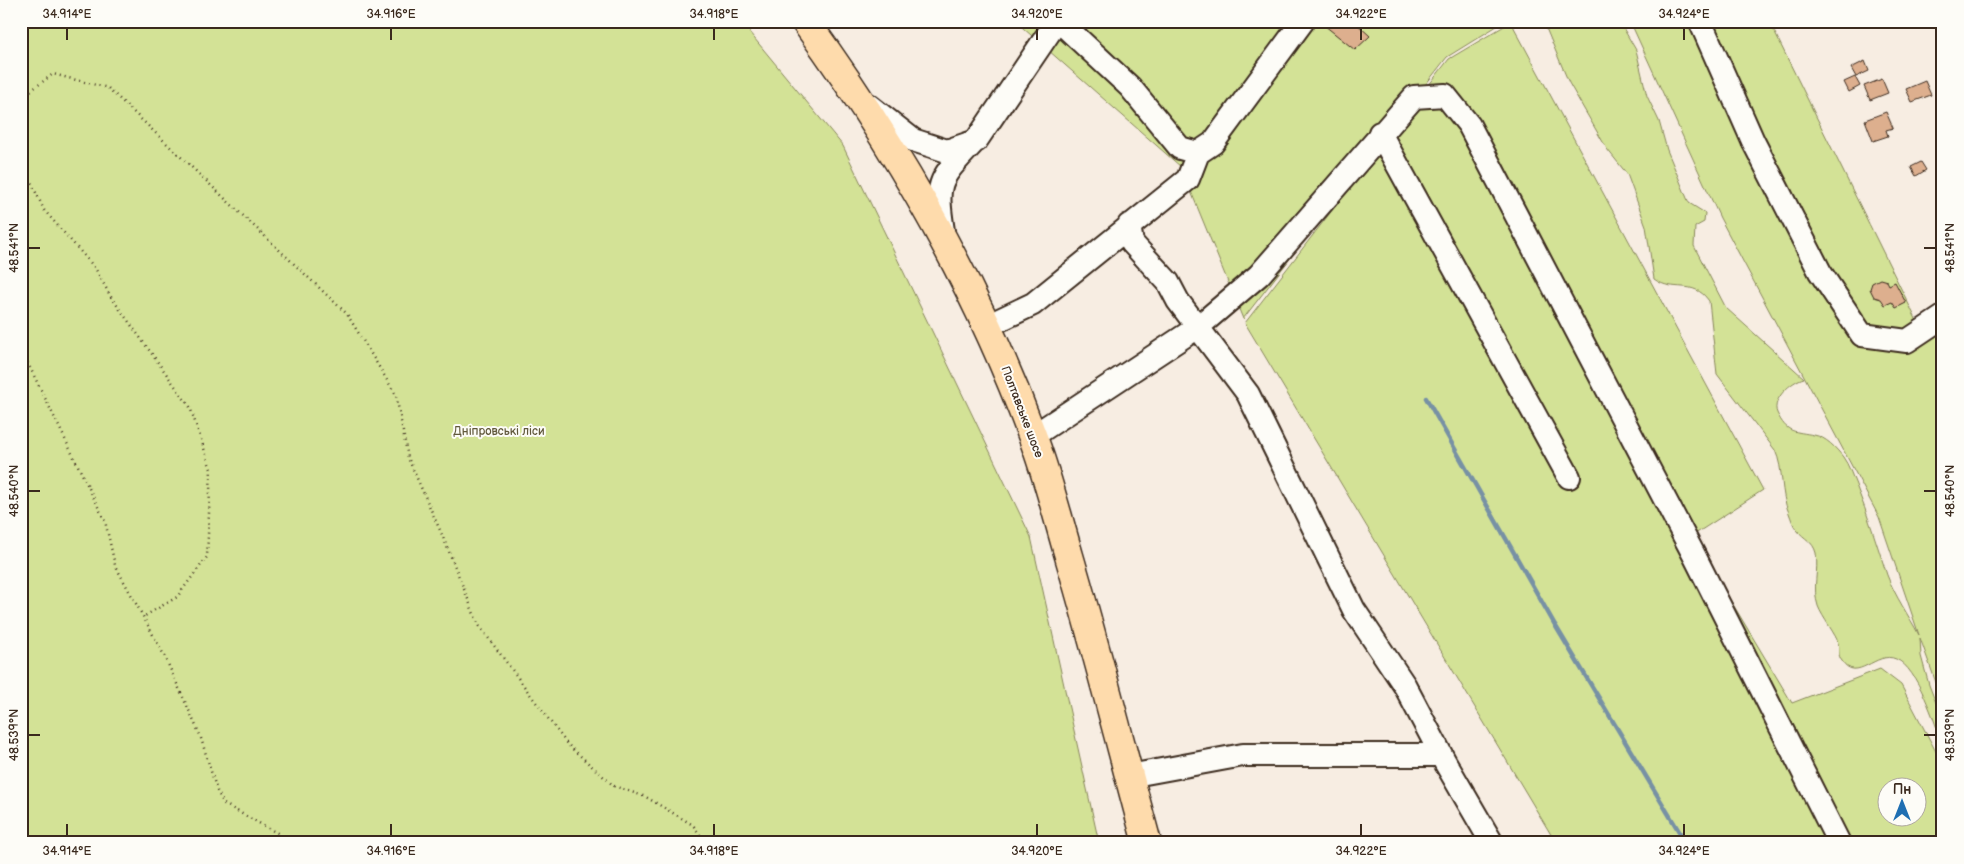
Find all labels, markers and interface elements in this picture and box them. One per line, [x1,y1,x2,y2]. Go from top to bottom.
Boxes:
text: 34.914°E [43,7,92,22]
text: 34.916°E [366,7,416,22]
text: 34.918°E [689,7,739,22]
text: 34.920°E [1011,7,1063,22]
text: 34.922°E [1335,7,1387,22]
text: 34.924°E [1658,7,1710,22]
text: 48.541°N [7,223,22,273]
text: 48.541°N [1943,223,1958,273]
street label: Полтавське шосе [998,364,1046,460]
park label: Дніпровські ліси [453,424,545,439]
text: 48.540°N [7,465,22,517]
text: 48.540°N [1943,465,1958,517]
text: 48.539°N [7,709,22,761]
text: 48.539°N [1943,709,1958,761]
north arrow [1876,776,1926,826]
text: Пн [1893,781,1911,798]
text: 34.914°E [43,844,92,859]
text: 34.916°E [366,844,416,859]
text: 34.918°E [689,844,739,859]
text: 34.920°E [1011,844,1063,859]
text: 34.922°E [1335,844,1387,859]
text: 34.924°E [1658,844,1710,859]

